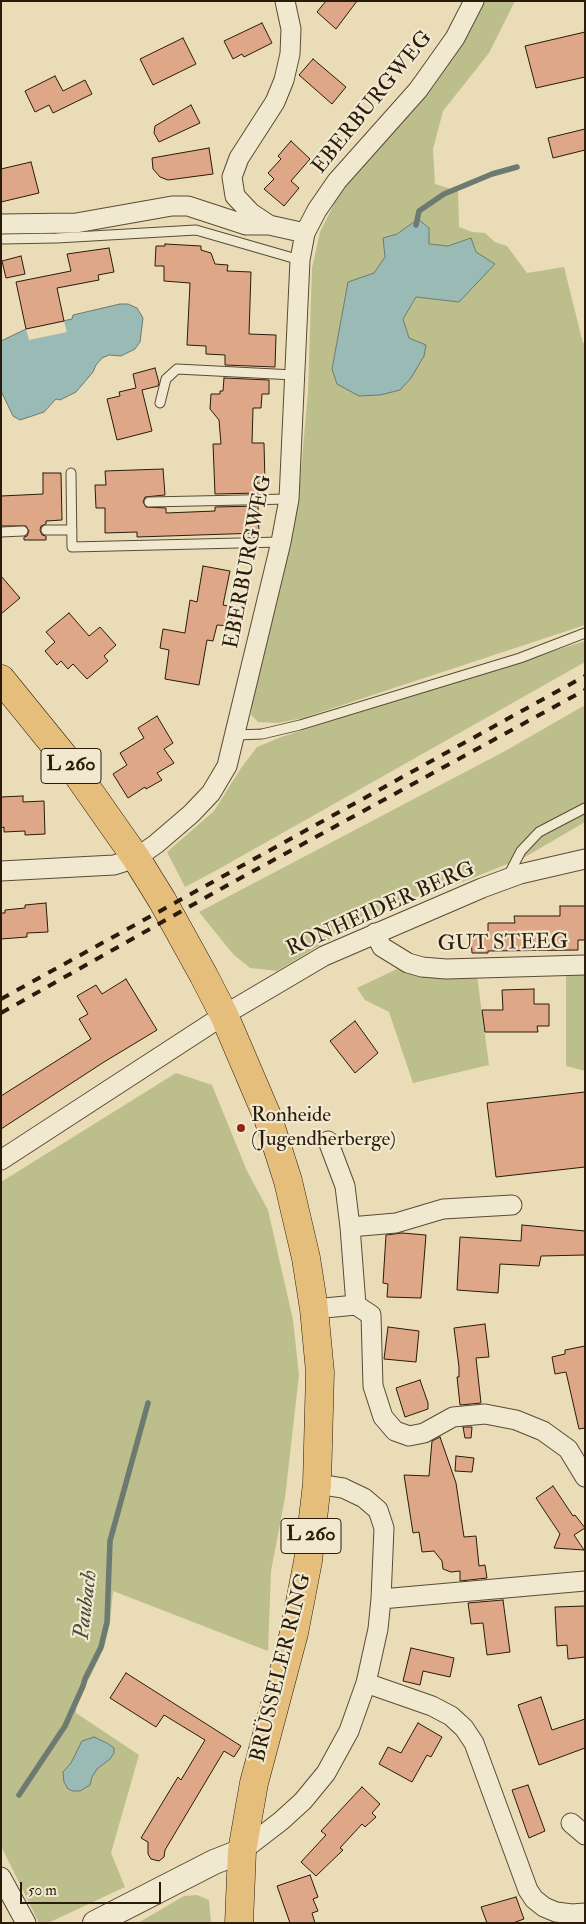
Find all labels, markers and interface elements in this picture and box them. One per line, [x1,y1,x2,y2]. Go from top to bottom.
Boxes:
street label: EBERBURGWEG [308,26,438,180]
street label: EBERBURGWEG [220,473,278,651]
road number: L 260 [41,748,101,784]
street label: RONHEIDER BERG [283,857,479,963]
street label: GUT STEEG [438,930,568,958]
place label: Ronheide (Jugendherberge) [251,1103,396,1153]
marker: Ronheide (Jugendherberge) [235,1122,247,1134]
road number: L 260 [281,1518,341,1554]
water label: Paubach [70,1569,104,1641]
street label: BRÜSSELER RING [246,1571,318,1765]
scale bar [22,1872,164,1904]
text: 50 m [28,1881,57,1900]

